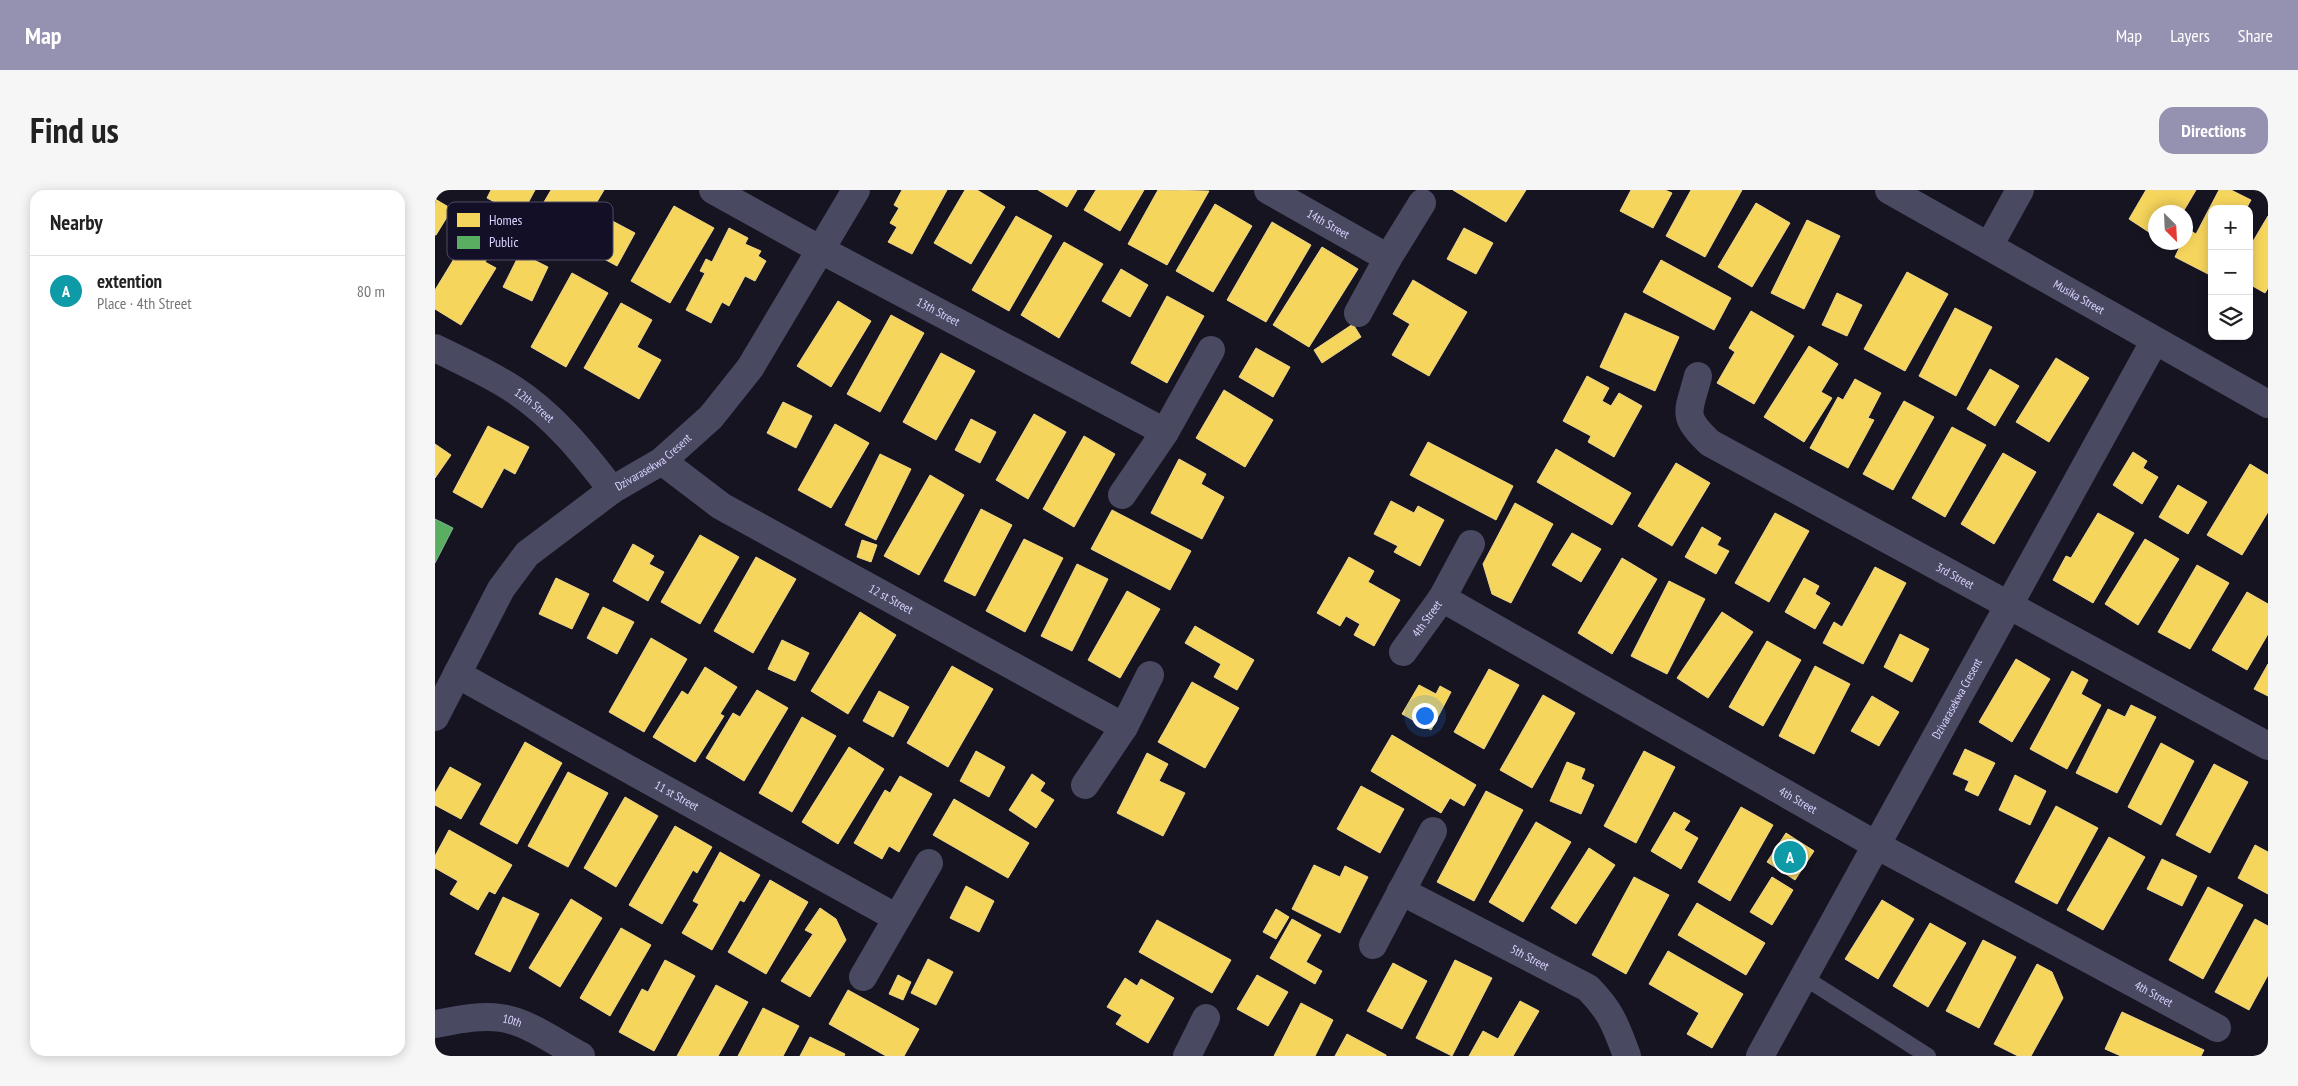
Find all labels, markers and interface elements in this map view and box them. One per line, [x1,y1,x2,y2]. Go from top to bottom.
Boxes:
text: Map [25,20,62,51]
text: Map [2116,24,2142,47]
text: Layers [2170,24,2210,47]
text: Share [2238,24,2273,47]
text: Find us [30,107,119,153]
button: Directions [2159,107,2268,154]
legend [447,202,613,260]
north arrow [2148,205,2193,250]
map controls [2208,205,2253,340]
button: + [2208,205,2253,250]
street label: 14th Street [1304,206,1353,242]
text: Nearby [50,209,103,236]
text: Homes [489,211,522,229]
text: Public [489,233,518,251]
button: − [2208,250,2253,295]
text: extention [97,269,162,293]
street label: Musika Street [2051,276,2108,318]
text: A [62,281,70,301]
text: 80 m [357,281,385,301]
text: Place · 4th Street [97,293,192,313]
street label: 13th Street [914,294,963,329]
button: layers [2208,295,2253,340]
street label: 12th Street [512,384,558,426]
street label: Dzivarasekwa Cresent [612,430,695,494]
street label: 3rd Street [1933,559,1978,592]
street label: 12 st Street [866,581,916,617]
street label: 4th Street [1408,597,1445,640]
street label: Dzivarasekwa Cresent [1928,655,1985,742]
your location [1412,703,1438,729]
street label: 11 st Street [652,777,702,814]
street label: 4th Street [1776,783,1820,817]
pin: A [1774,838,1806,876]
street label: 5th Street [1508,941,1552,974]
street label: 4th Street [2132,977,2176,1010]
street label: 10th [501,1010,524,1030]

